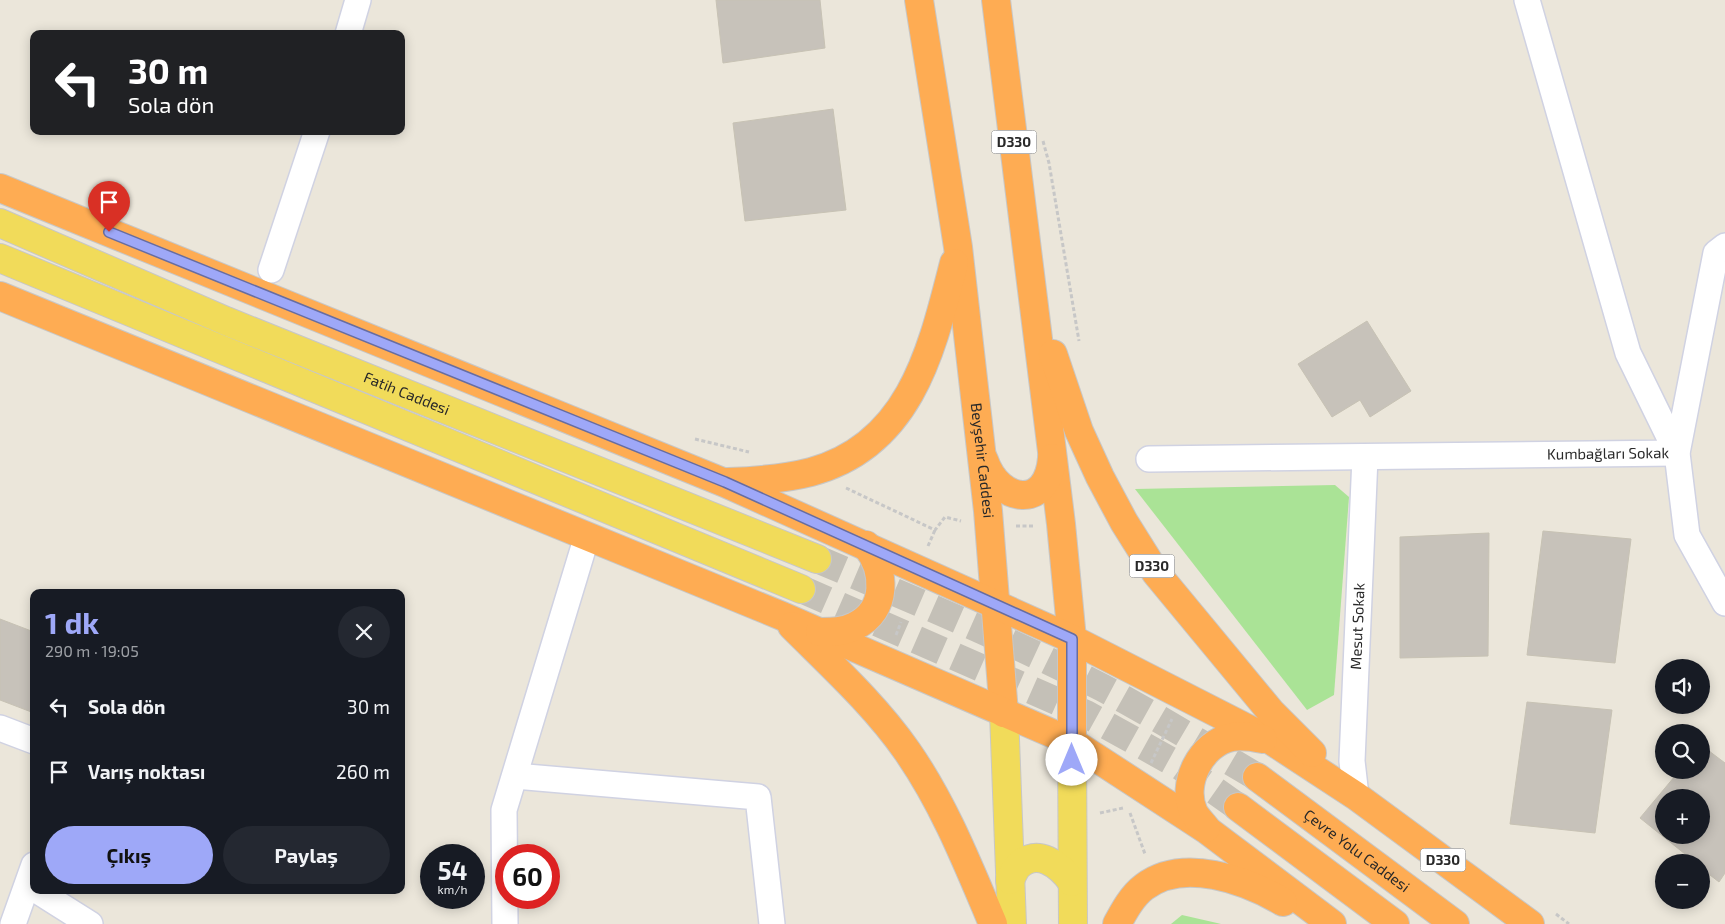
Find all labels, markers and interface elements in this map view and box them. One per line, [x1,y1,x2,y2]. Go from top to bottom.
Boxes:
text: 30 m [128,49,208,91]
icon: left [45,50,110,115]
text: Sola dön [128,91,214,117]
road number: D330 [992,130,1036,154]
pin [88,181,130,232]
icon: arrive [95,188,123,216]
street label: Fatih Caddesi [361,367,453,418]
street label: Beyşehir Caddesi [968,402,999,519]
street label: Kumbağları Sokak [1547,443,1669,462]
road number: D330 [1130,554,1174,578]
street label: Mesut Sokak [1346,582,1368,670]
text: 1 dk [45,604,99,640]
button: close [338,606,390,658]
text: 290 m · 19:05 [45,641,139,660]
map controls [1655,659,1710,909]
button: sound [1655,659,1710,714]
icon: left [45,693,73,721]
text: Sola dön [88,695,165,718]
text: 30 m [347,695,390,718]
button: search [1655,724,1710,779]
position arrow [1045,733,1097,785]
icon: arrive [45,758,73,786]
text: Varış noktası [88,760,205,783]
text: 260 m [336,760,390,783]
button: + [1655,789,1710,844]
street label: Çevre Yolu Caddesi [1300,805,1414,895]
button: Çıkış [45,826,213,884]
button: Paylaş [223,826,390,884]
speed limit sign: 60 [495,844,560,909]
road number: D330 [1420,848,1466,872]
button: − [1655,854,1710,909]
text: 54 [438,855,467,885]
text: km/h [438,882,467,896]

